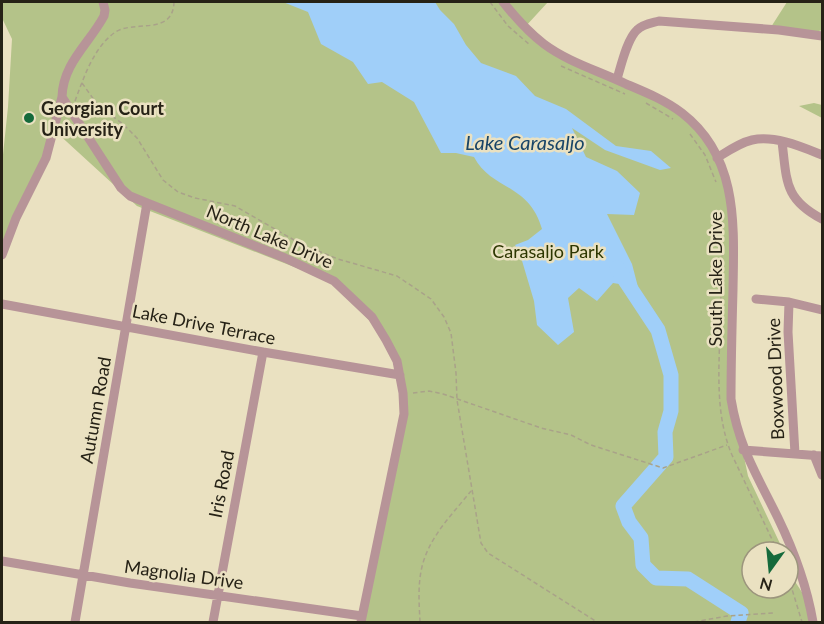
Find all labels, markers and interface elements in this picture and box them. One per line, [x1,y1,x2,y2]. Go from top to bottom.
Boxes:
place label: Georgian Court University [41,97,164,140]
marker: Georgian Court University [22,111,36,125]
water label: Lake Carasaljo [465,130,585,154]
street label: North Lake Drive [203,199,337,273]
street label: South Lake Drive [704,212,726,346]
park label: Carasaljo Park [492,240,605,262]
street label: Lake Drive Terrace [130,299,278,349]
street label: Boxwood Drive [762,318,788,440]
street label: Autumn Road [75,355,115,465]
street label: Iris Road [204,448,238,520]
north arrow [740,540,800,600]
street label: Magnolia Drive [123,555,245,593]
text: N [758,574,774,596]

